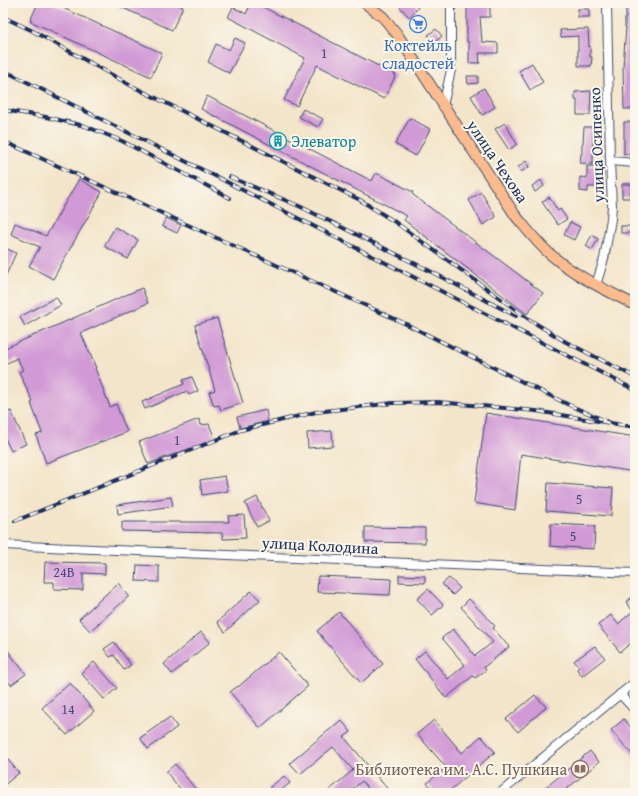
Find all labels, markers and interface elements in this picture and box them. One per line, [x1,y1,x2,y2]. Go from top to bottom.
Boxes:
supermarket icon: Коктейль сладостей [408,14,428,34]
place label: Коктейль сладостей [382,33,455,75]
house number: 1 [321,43,327,63]
street label: улица Осипенко [582,87,610,204]
street label: улица Чехова [461,114,535,208]
place label: Элеватор [291,129,357,153]
building icon: Элеватор [268,131,288,151]
house number: 1 [174,430,180,450]
house number: 5 [576,489,582,509]
house number: 5 [570,526,576,546]
street label: улица Колодина [260,530,379,560]
house number: 24В [53,562,75,582]
house number: 14 [61,699,75,719]
place label: Библиотека им. А.С. Пушкина [356,757,567,781]
library icon: Библиотека им. А.С. Пушкина [570,759,590,779]

